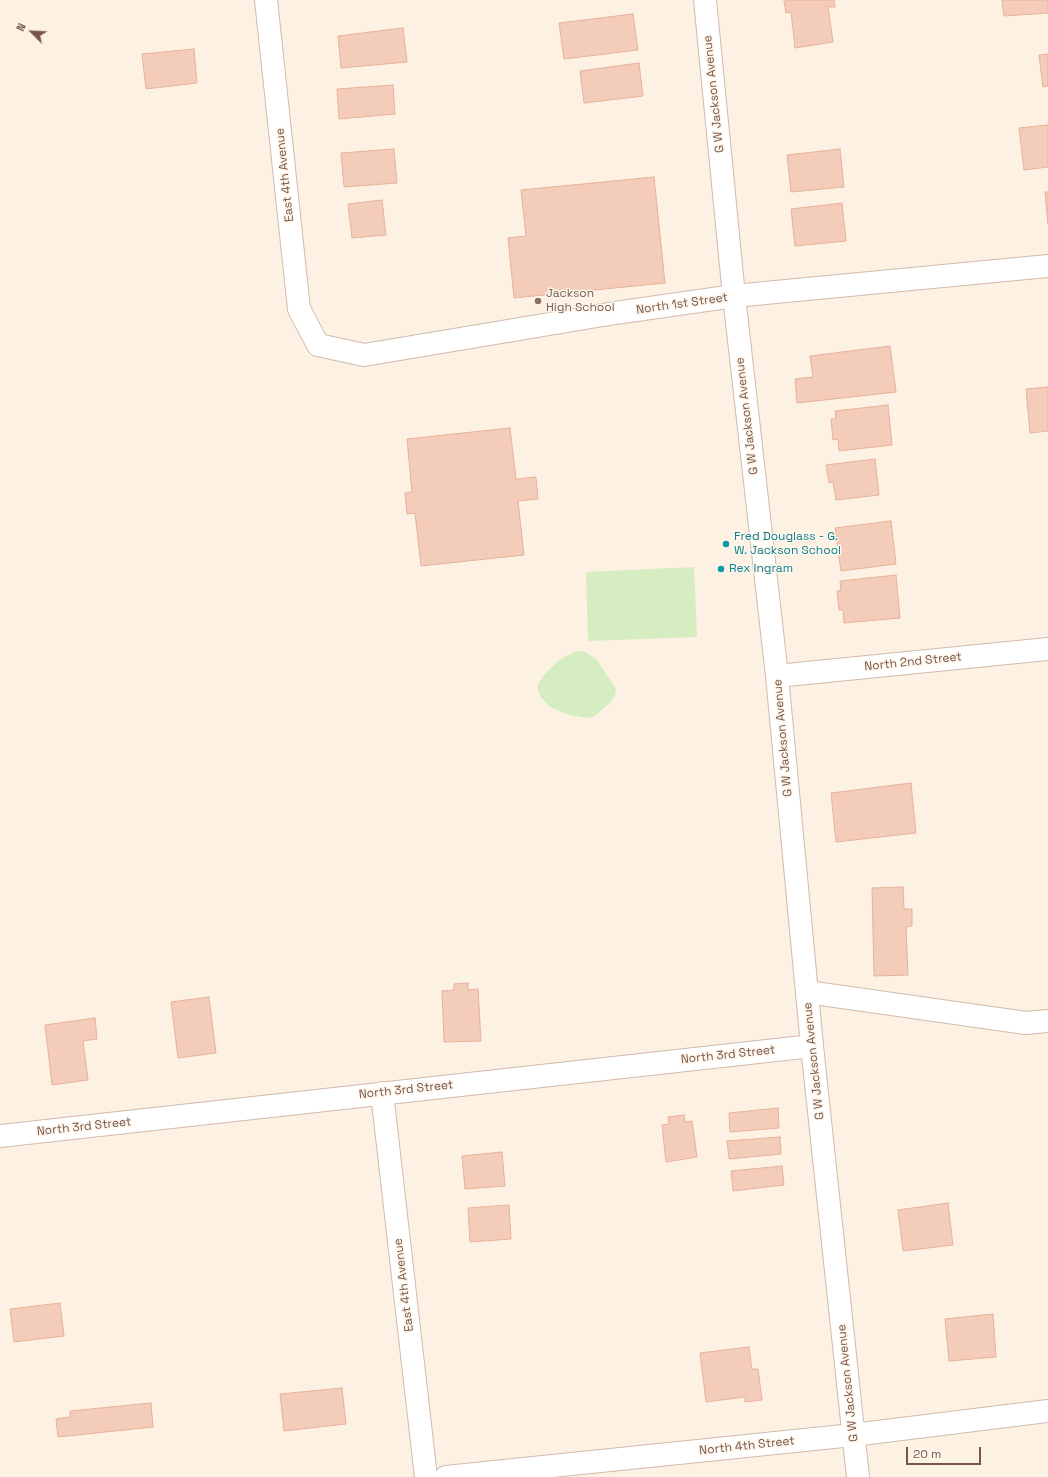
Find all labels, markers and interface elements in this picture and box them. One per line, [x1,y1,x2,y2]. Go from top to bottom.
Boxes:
north arrow [12,12,52,52]
text: N [13,21,29,33]
street label: G W Jackson Avenue [701,34,727,154]
street label: East 4th Avenue [273,127,297,223]
place label: Jackson High School [546,287,615,315]
street label: North 1st Street [635,290,729,318]
marker: Jackson High School [533,296,543,306]
street label: G W Jackson Avenue [733,356,761,476]
place label: Fred Douglass - G. W. Jackson School [734,530,841,558]
marker: Fred Douglass - G. W. Jackson School [721,539,731,549]
place label: Rex Ingram [729,562,793,576]
marker: Rex Ingram [716,564,726,574]
street label: North 2nd Street [864,650,962,674]
street label: G W Jackson Avenue [771,679,795,797]
street label: G W Jackson Avenue [801,1001,827,1121]
street label: North 3rd Street [680,1043,776,1067]
street label: North 3rd Street [358,1078,454,1102]
street label: North 3rd Street [36,1115,132,1139]
street label: East 4th Avenue [391,1237,417,1333]
street label: G W Jackson Avenue [835,1323,861,1443]
street label: North 4th Street [699,1434,795,1458]
scale bar [908,1439,983,1465]
text: 20 m [913,1446,941,1462]

